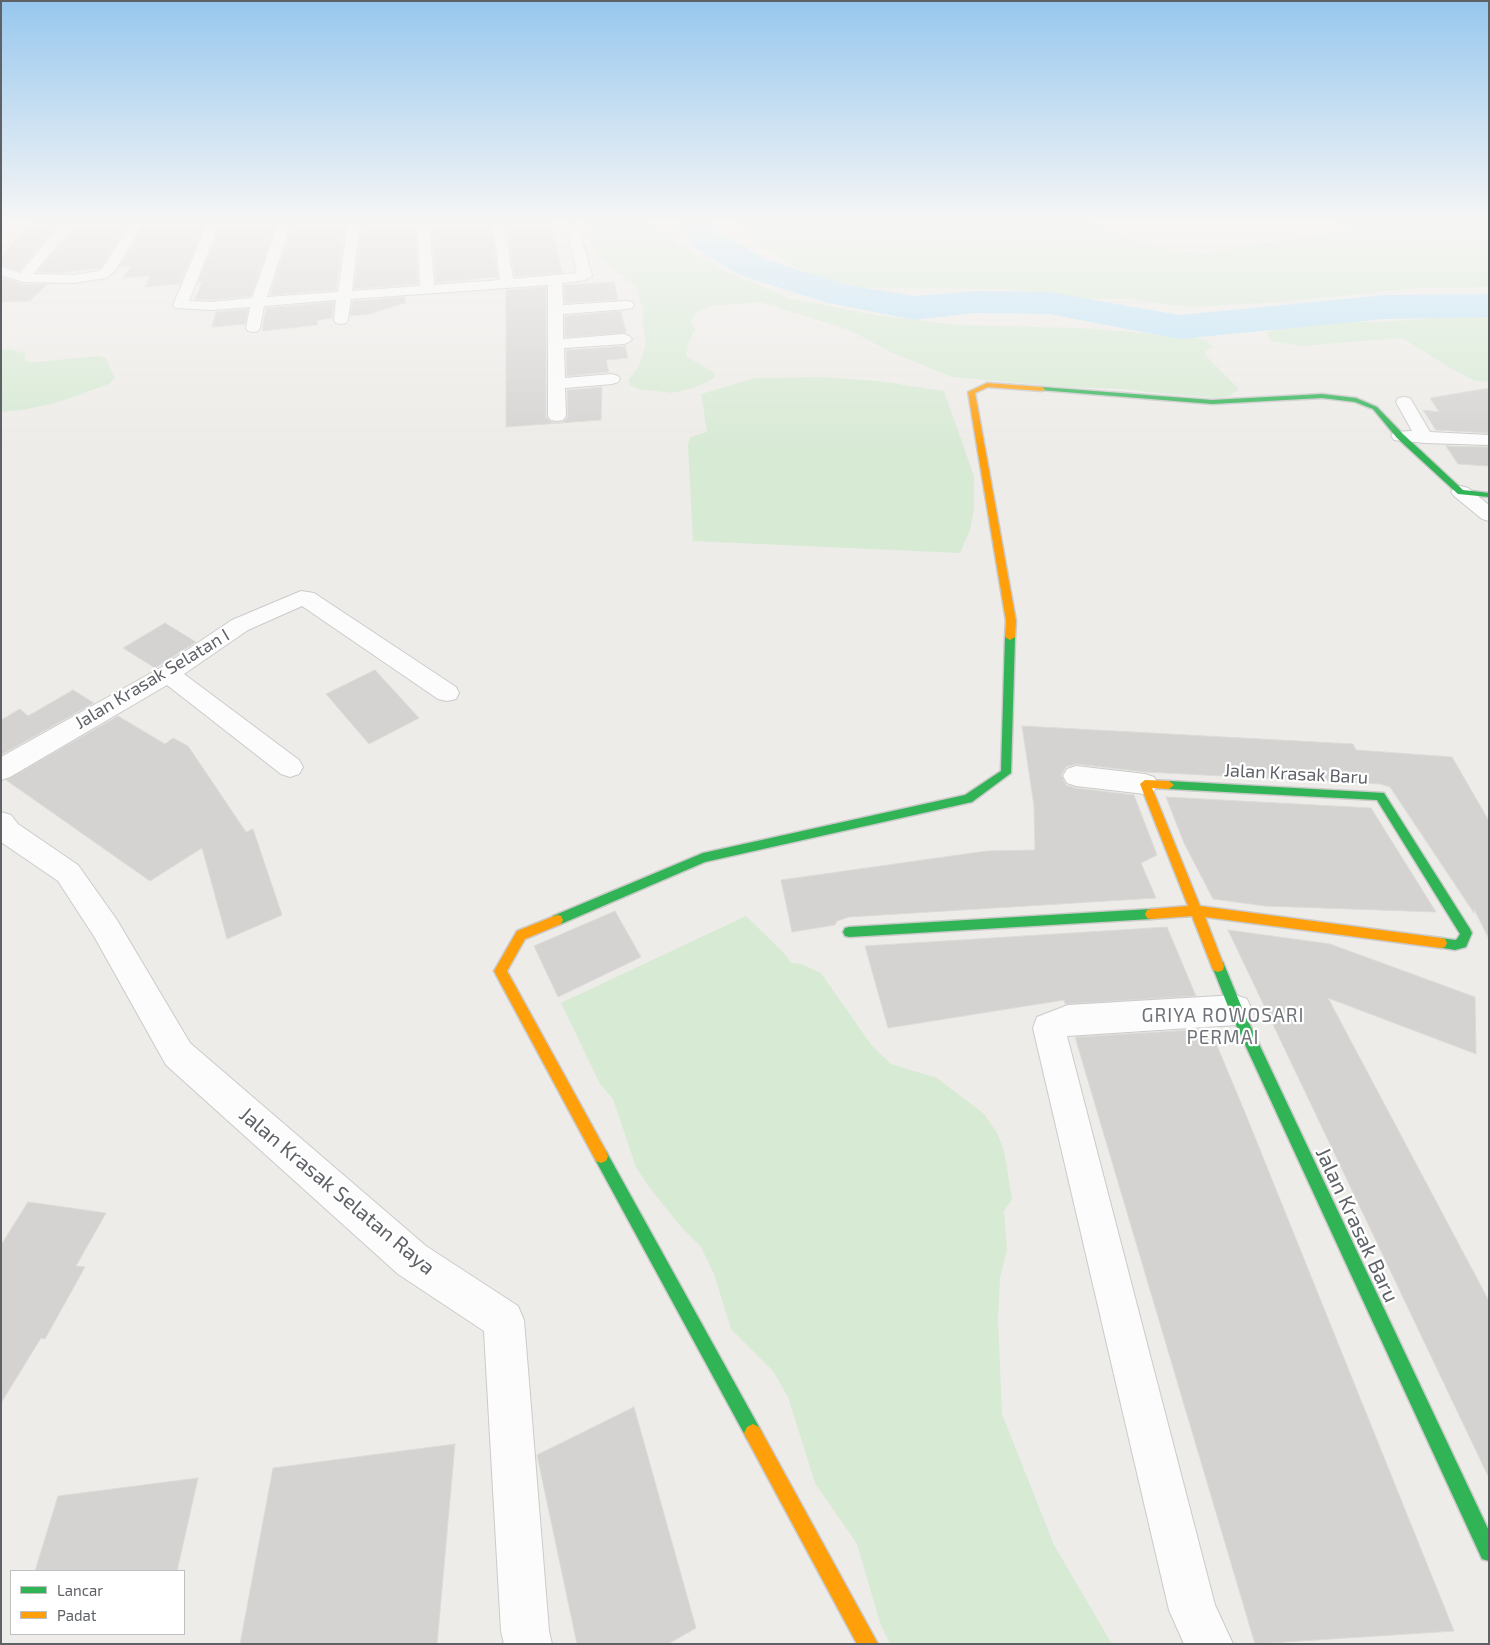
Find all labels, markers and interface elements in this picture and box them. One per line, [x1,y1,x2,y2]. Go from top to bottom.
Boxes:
street label: Jalan Krasak Selatan I [71,624,233,734]
street label: Jalan Krasak Baru [1223,759,1369,789]
district label: GRIYA ROWOSARI PERMAI [1140,1005,1306,1049]
street label: Jalan Krasak Selatan Raya [234,1102,440,1280]
street label: Jalan Krasak Baru [1310,1143,1404,1307]
legend [10,1570,185,1635]
text: Lancar [57,1581,103,1599]
text: Padat [57,1606,97,1624]

